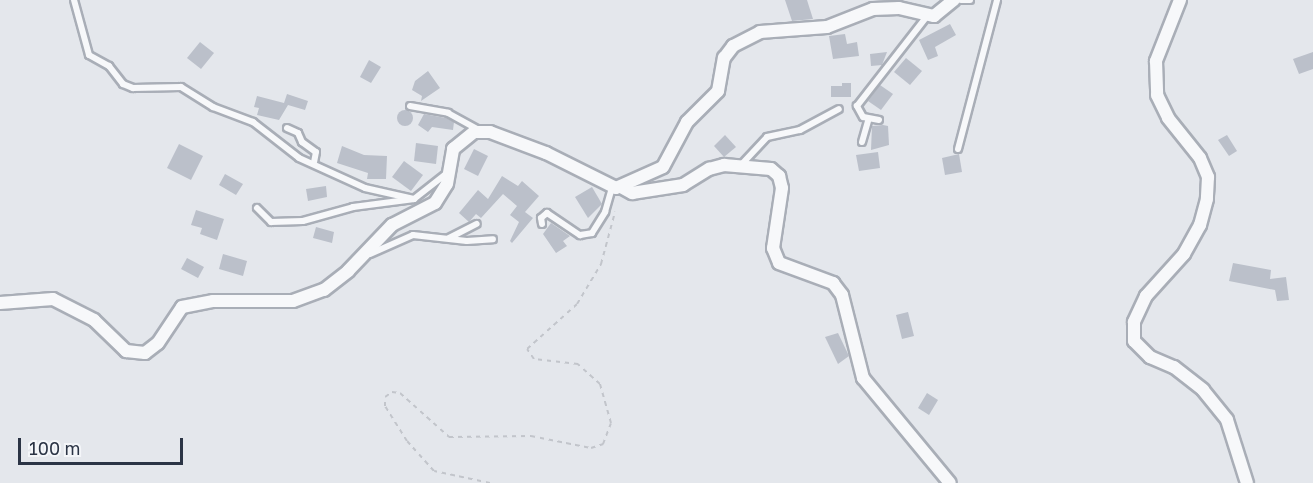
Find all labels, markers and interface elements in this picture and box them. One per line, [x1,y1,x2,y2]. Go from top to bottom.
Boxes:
scale bar [21,426,186,464]
text: 100 m [29,437,80,459]

